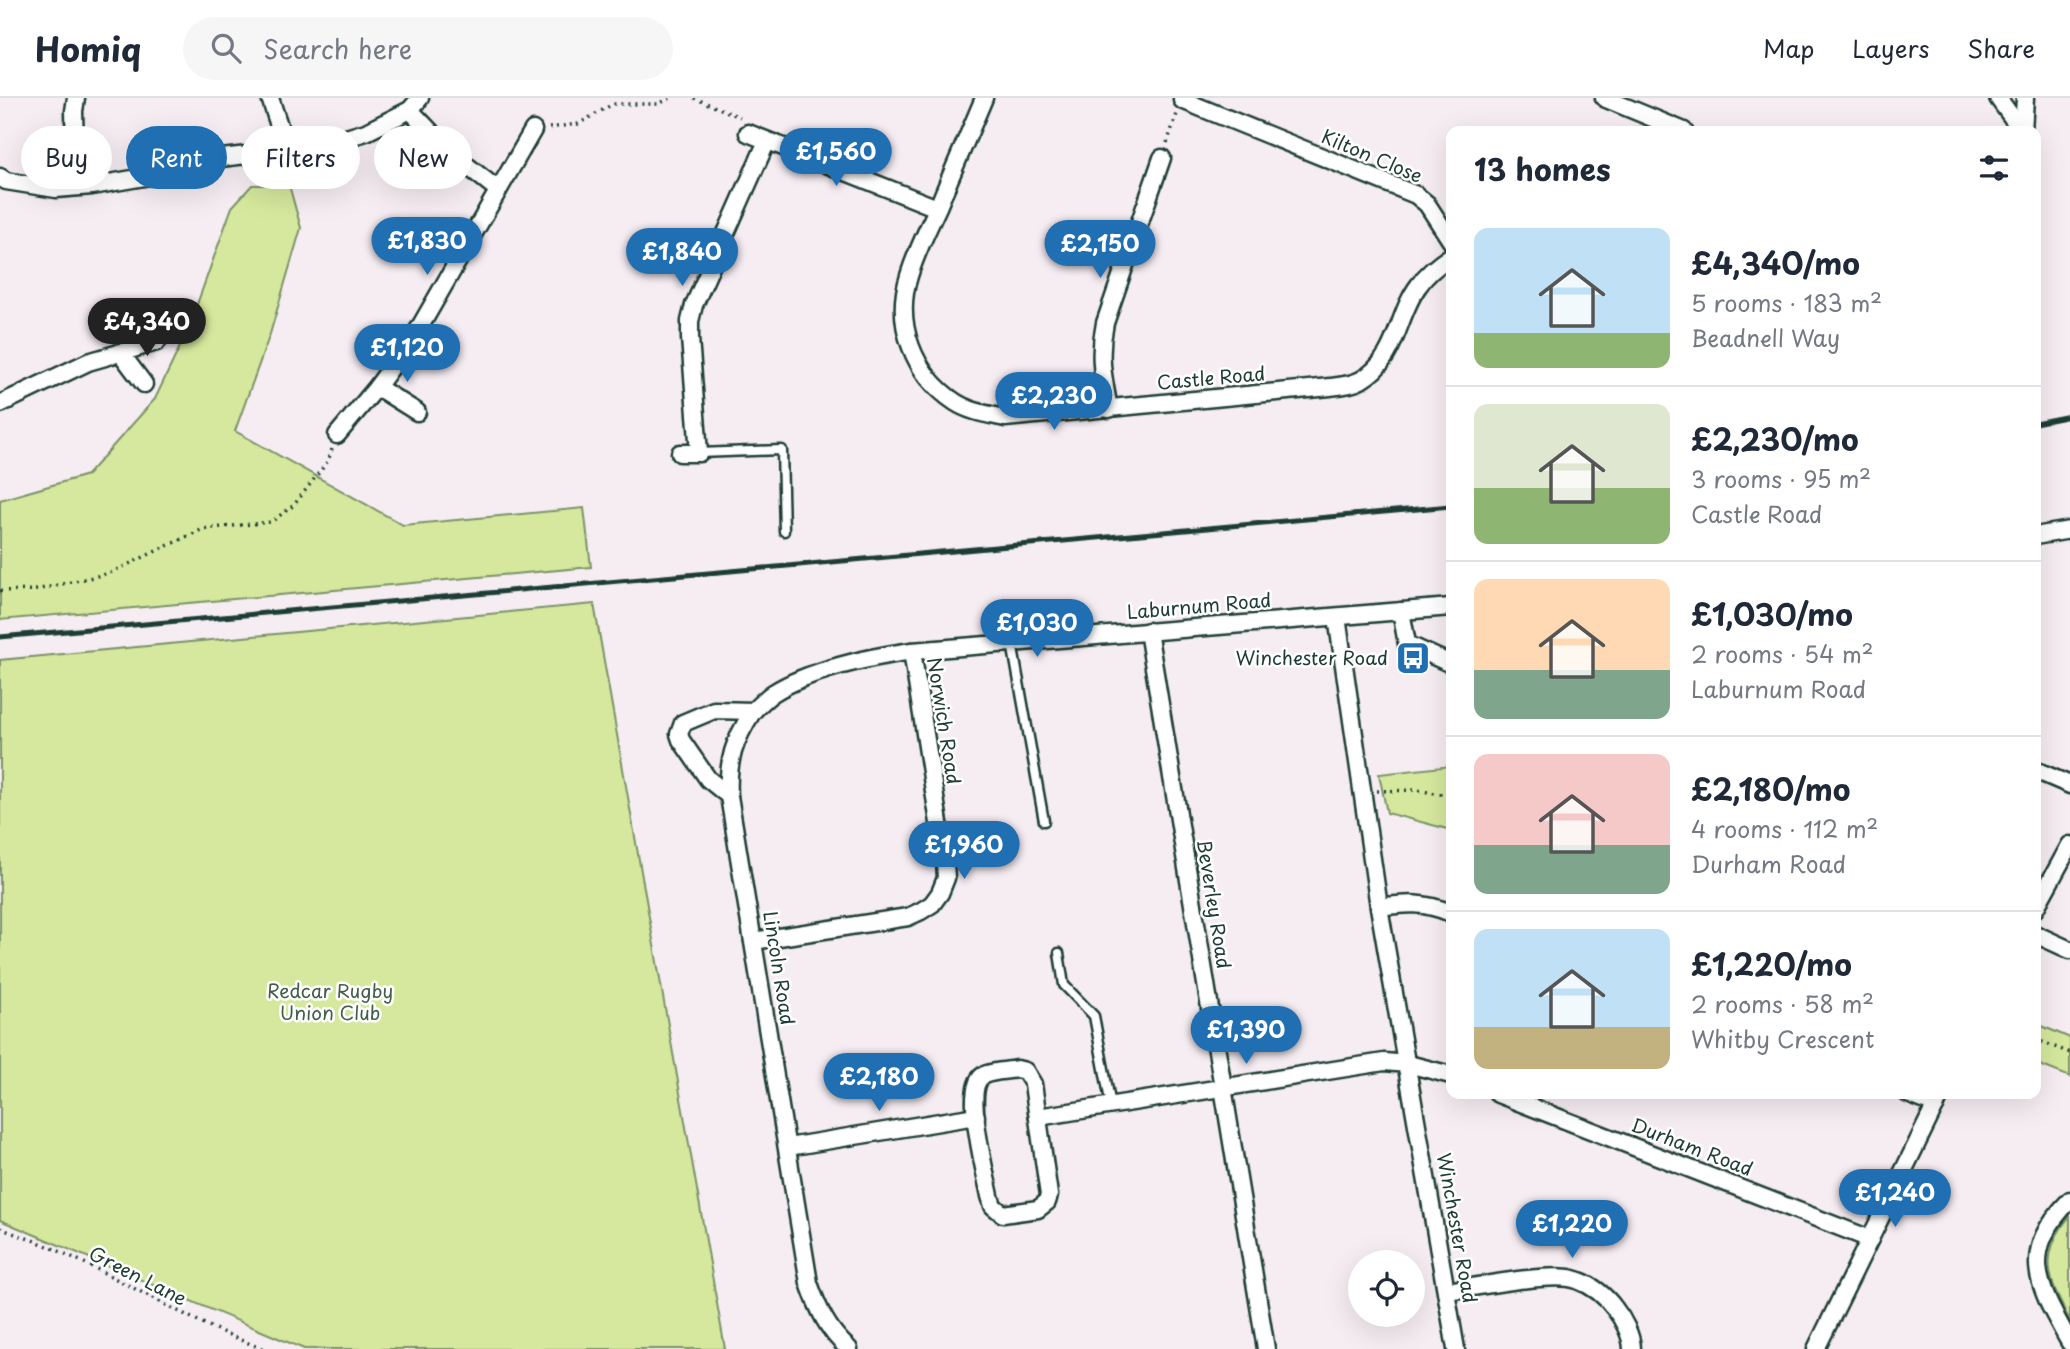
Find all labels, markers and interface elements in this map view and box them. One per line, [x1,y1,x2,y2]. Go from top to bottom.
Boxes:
search box [183,17,673,80]
text: Homiq [35,23,141,73]
icon: search [207,29,245,67]
text: Search here [263,29,412,68]
text: Map [1763,30,1814,66]
text: Layers [1852,30,1929,66]
text: Share [1967,30,2035,66]
street label: Kilton Close [1318,121,1427,189]
chip: Buy [21,126,112,189]
chip: Rent [126,126,227,189]
chip: Filters [241,126,360,189]
chip: New [374,126,472,189]
pin: £1,560 [779,129,893,188]
text: £1,560 [796,133,876,168]
text: 13 homes [1474,146,1611,191]
icon: filters [1975,149,2013,187]
pin: £1,830 [370,218,484,277]
pin: £2,150 [1043,220,1157,280]
text: £1,830 [387,222,467,257]
text: £2,150 [1061,225,1139,260]
pin: £1,840 [625,228,739,288]
text: £1,840 [642,233,722,268]
text: £4,340/mo [1691,240,1860,285]
icon: home [1530,256,1614,340]
text: 5 rooms · 183 m² [1691,285,1882,320]
pin: £4,340 [90,299,204,358]
text: £4,340 [104,303,190,338]
text: Beadnell Way [1691,320,1840,355]
pin: £1,120 [350,324,464,384]
text: £1,120 [370,329,444,364]
street label: Castle Road [1156,358,1266,396]
pin: £2,230 [997,372,1111,432]
text: £2,230 [1011,377,1097,412]
text: £2,230/mo [1691,416,1859,461]
icon: home [1530,432,1614,516]
text: 3 rooms · 95 m² [1691,461,1871,496]
text: Castle Road [1691,496,1823,531]
street label: Laburnum Road [1126,585,1272,625]
text: £1,030/mo [1691,591,1853,636]
pin: £1,030 [980,600,1094,659]
text: £1,030 [997,604,1077,639]
icon: home [1530,607,1614,691]
text: 2 rooms · 54 m² [1691,636,1874,671]
bus stop icon: Winchester Road [1394,639,1432,677]
place label: Winchester Road [1236,643,1388,671]
street label: Norwich Road [921,655,969,786]
text: Laburnum Road [1691,671,1866,706]
text: £2,180/mo [1691,766,1850,811]
icon: home [1530,782,1614,866]
text: 4 rooms · 112 m² [1691,811,1878,846]
pin: £1,960 [907,822,1021,881]
text: £1,960 [925,826,1003,861]
street label: Beverley Road [1191,837,1239,971]
text: Durham Road [1691,846,1846,881]
street label: Lincoln Road [757,909,803,1027]
text: £1,220/mo [1691,941,1852,986]
icon: home [1530,957,1614,1041]
park label: Redcar Rugby Union Club [267,976,393,1026]
text: 2 rooms · 58 m² [1691,986,1874,1021]
pin: £1,390 [1189,1006,1303,1066]
text: £1,390 [1207,1011,1285,1046]
text: Whitby Crescent [1691,1021,1874,1056]
pin: £2,180 [822,1054,936,1113]
text: £2,180 [839,1058,919,1093]
street label: Durham Road [1628,1110,1757,1182]
street label: Winchester Road [1431,1150,1485,1305]
pin: £1,240 [1838,1170,1952,1229]
text: £1,240 [1855,1174,1935,1209]
pin: £1,220 [1515,1200,1629,1260]
text: £1,220 [1532,1205,1612,1240]
street label: Green Lane [85,1238,192,1312]
map controls [1348,1250,1425,1327]
button: locate [1348,1250,1425,1327]

